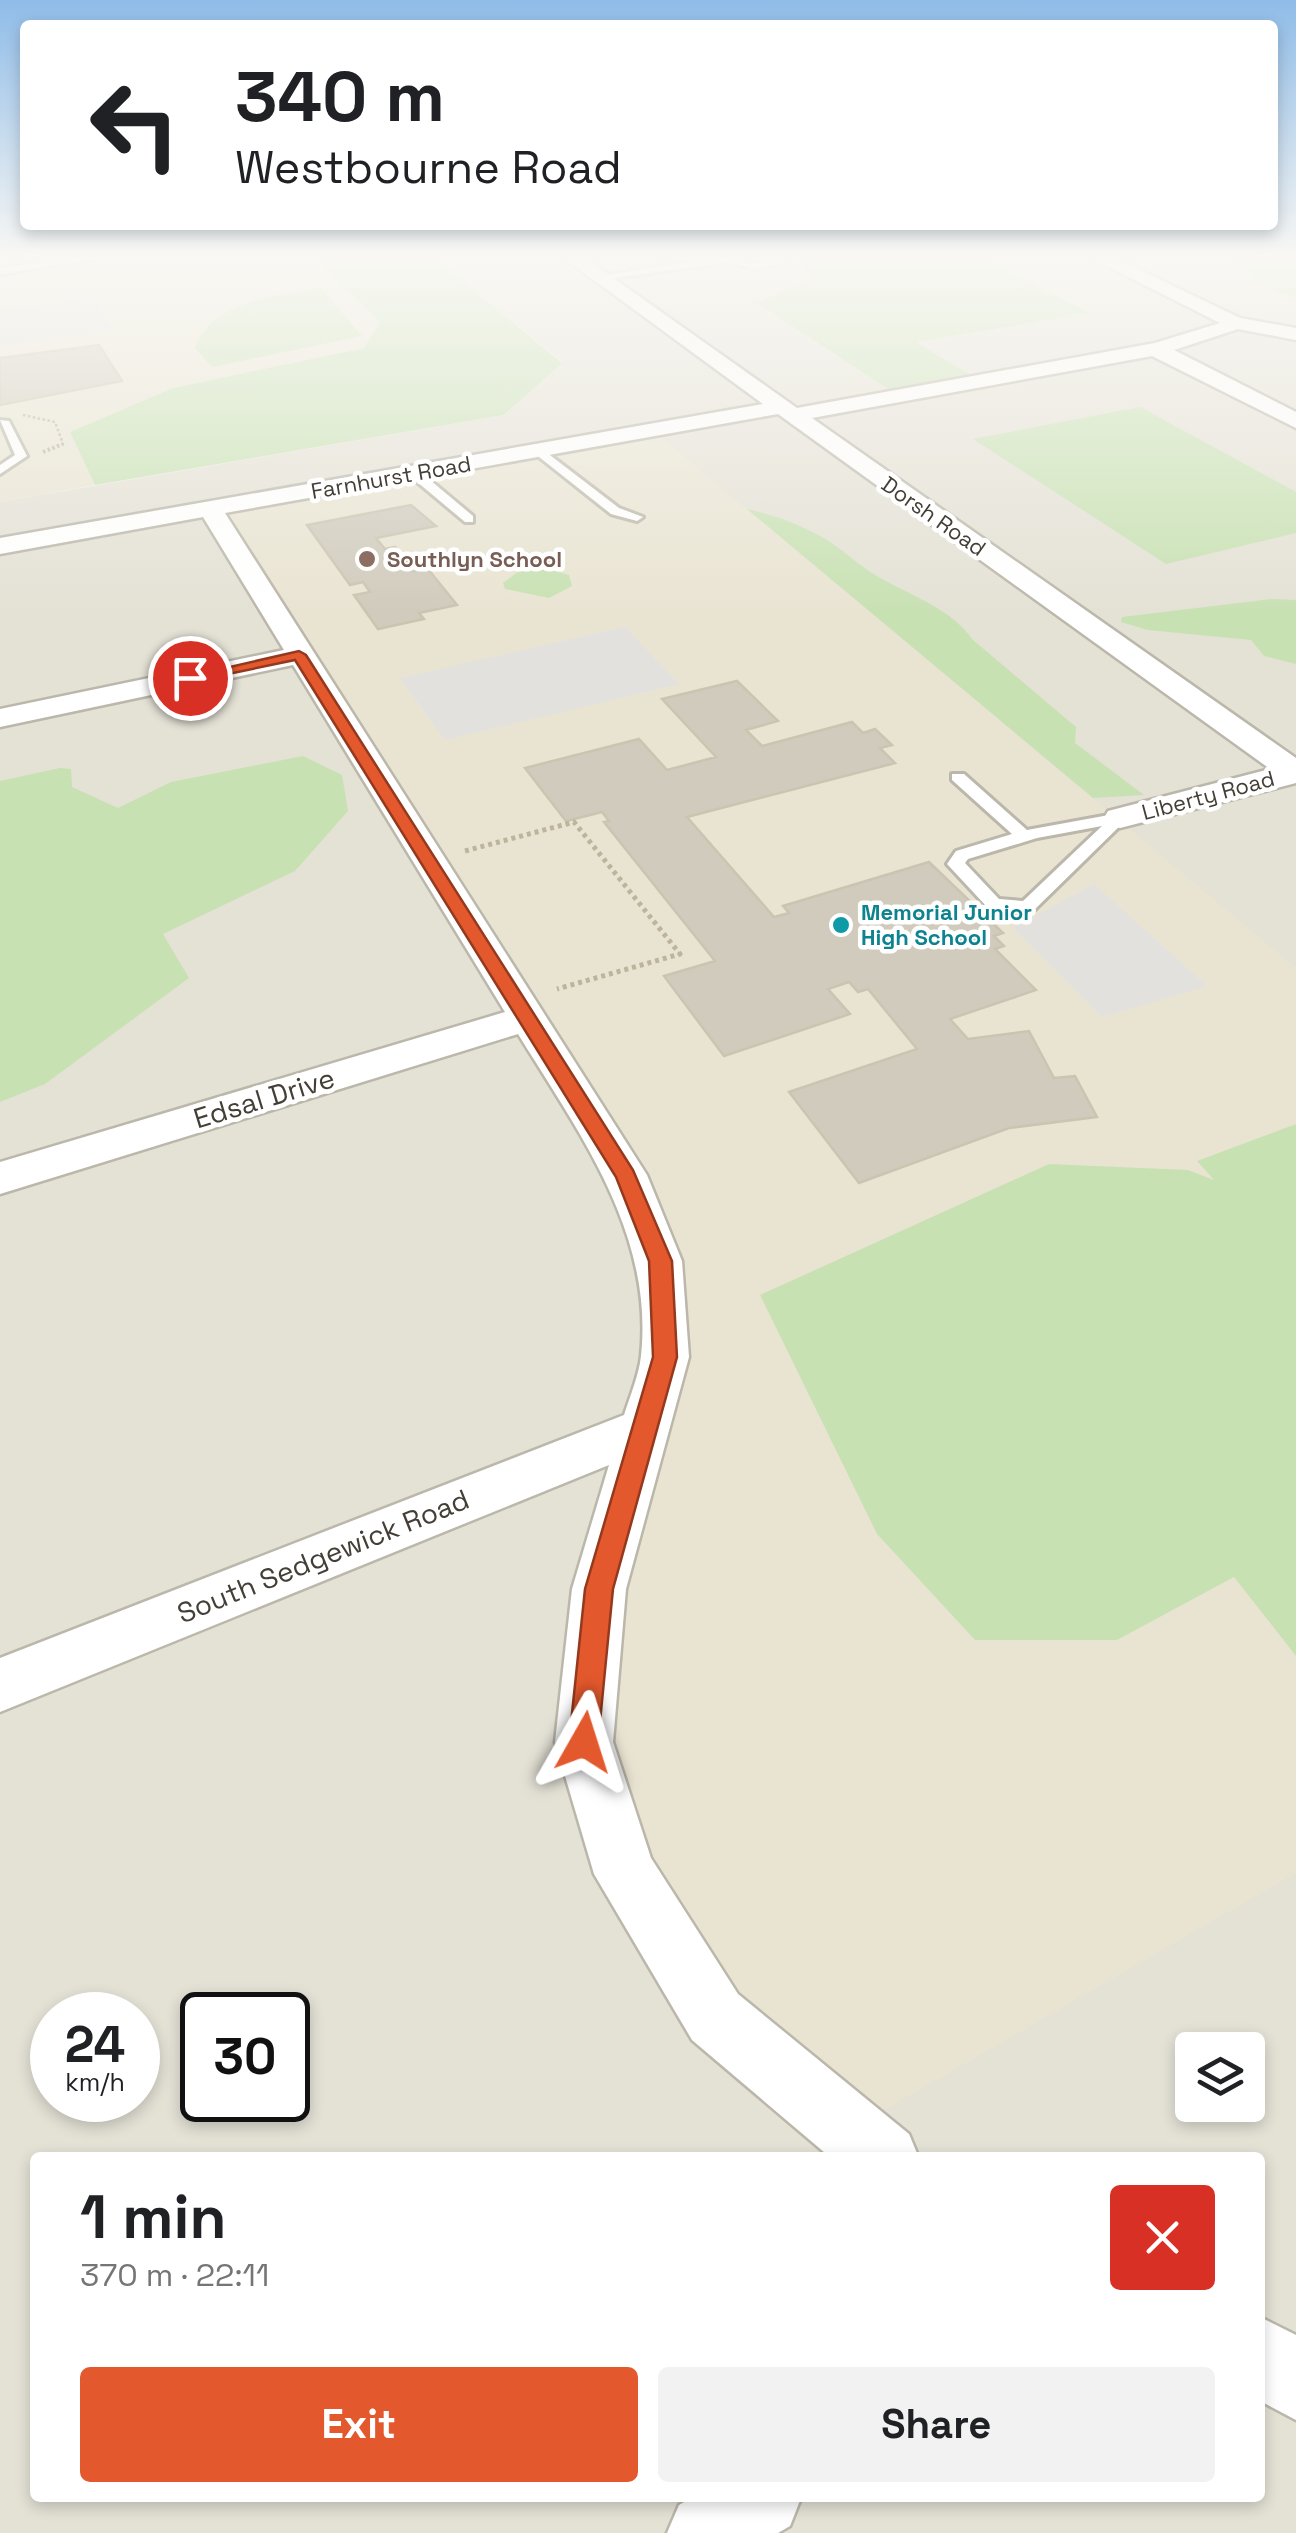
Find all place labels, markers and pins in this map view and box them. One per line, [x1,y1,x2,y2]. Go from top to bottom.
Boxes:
place label: Southlyn School [387,545,562,573]
marker: Southlyn School [356,548,378,570]
pin [148,636,233,721]
place label: Memorial Junior High School [861,898,1032,951]
marker: Memorial Junior High School [830,914,852,936]

